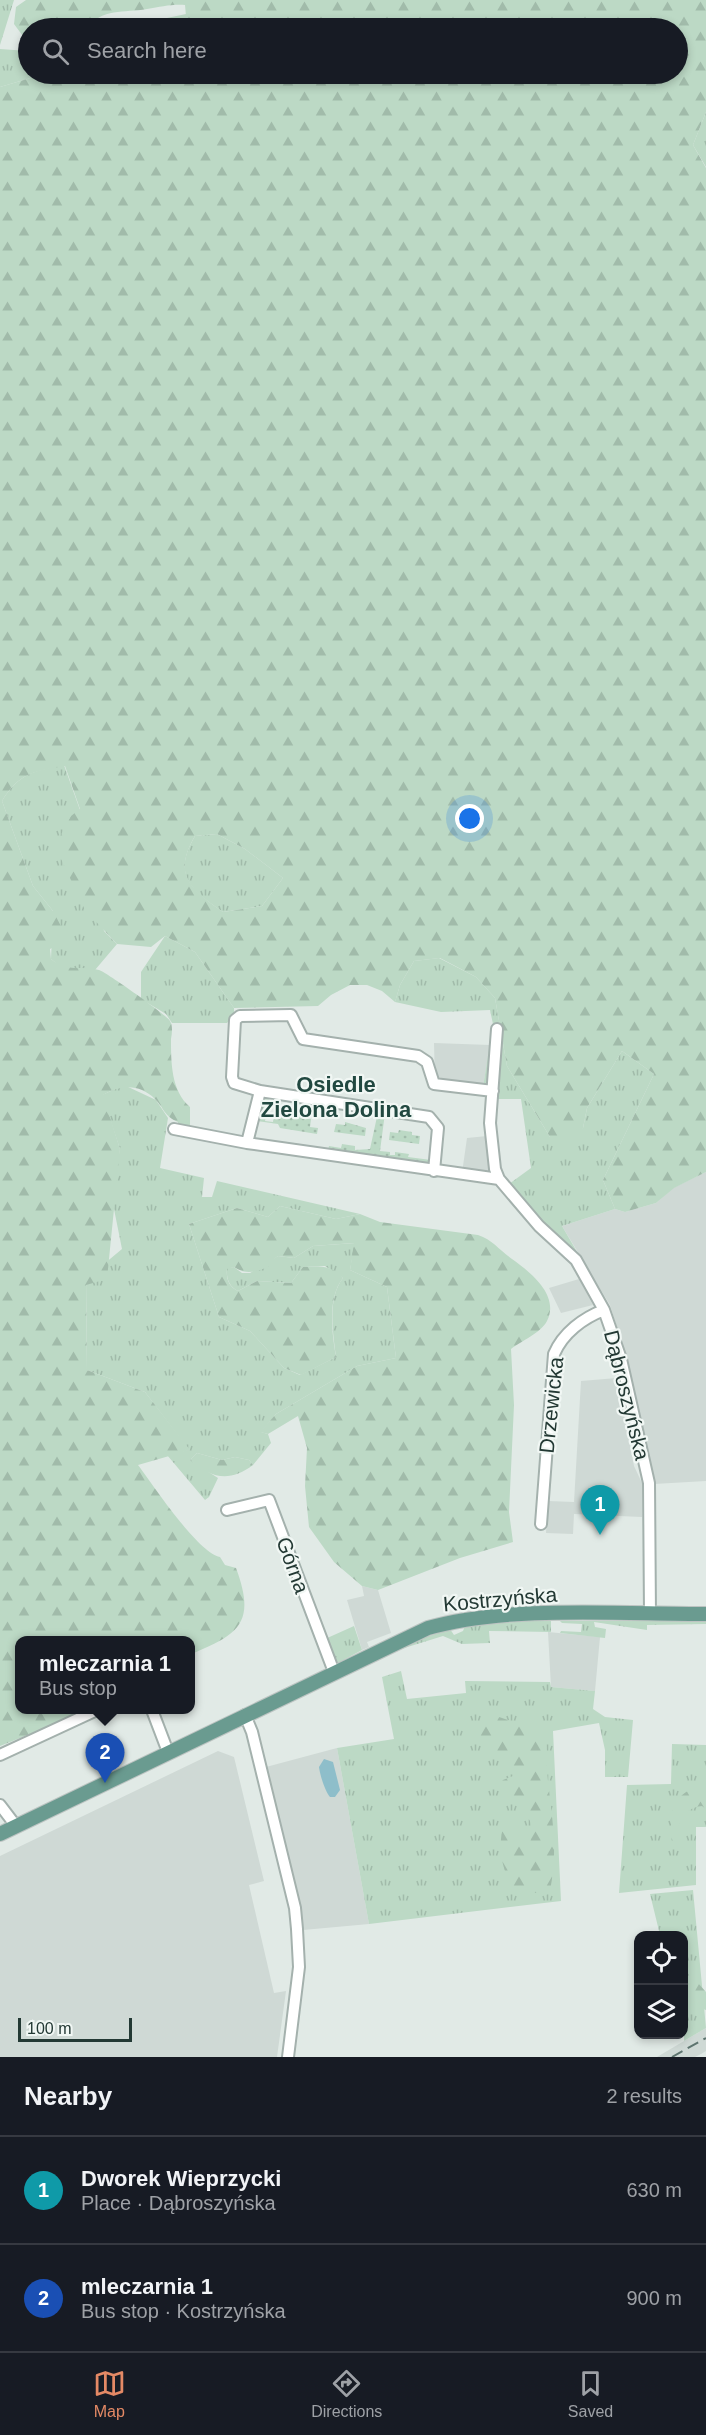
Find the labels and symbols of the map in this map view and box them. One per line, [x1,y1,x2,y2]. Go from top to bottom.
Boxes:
your location [455,804,484,833]
district label: Osiedle Zielona Dolina [261,1072,412,1122]
street label: Dąbroszyńska [600,1328,654,1463]
street label: Drzewicka [535,1355,568,1454]
pin: 1 [580,1486,620,1535]
street label: Górna [272,1534,314,1597]
street label: Kostrzyńska [442,1583,558,1615]
pin: 2 [86,1734,124,1783]
scale bar [18,2015,132,2042]

